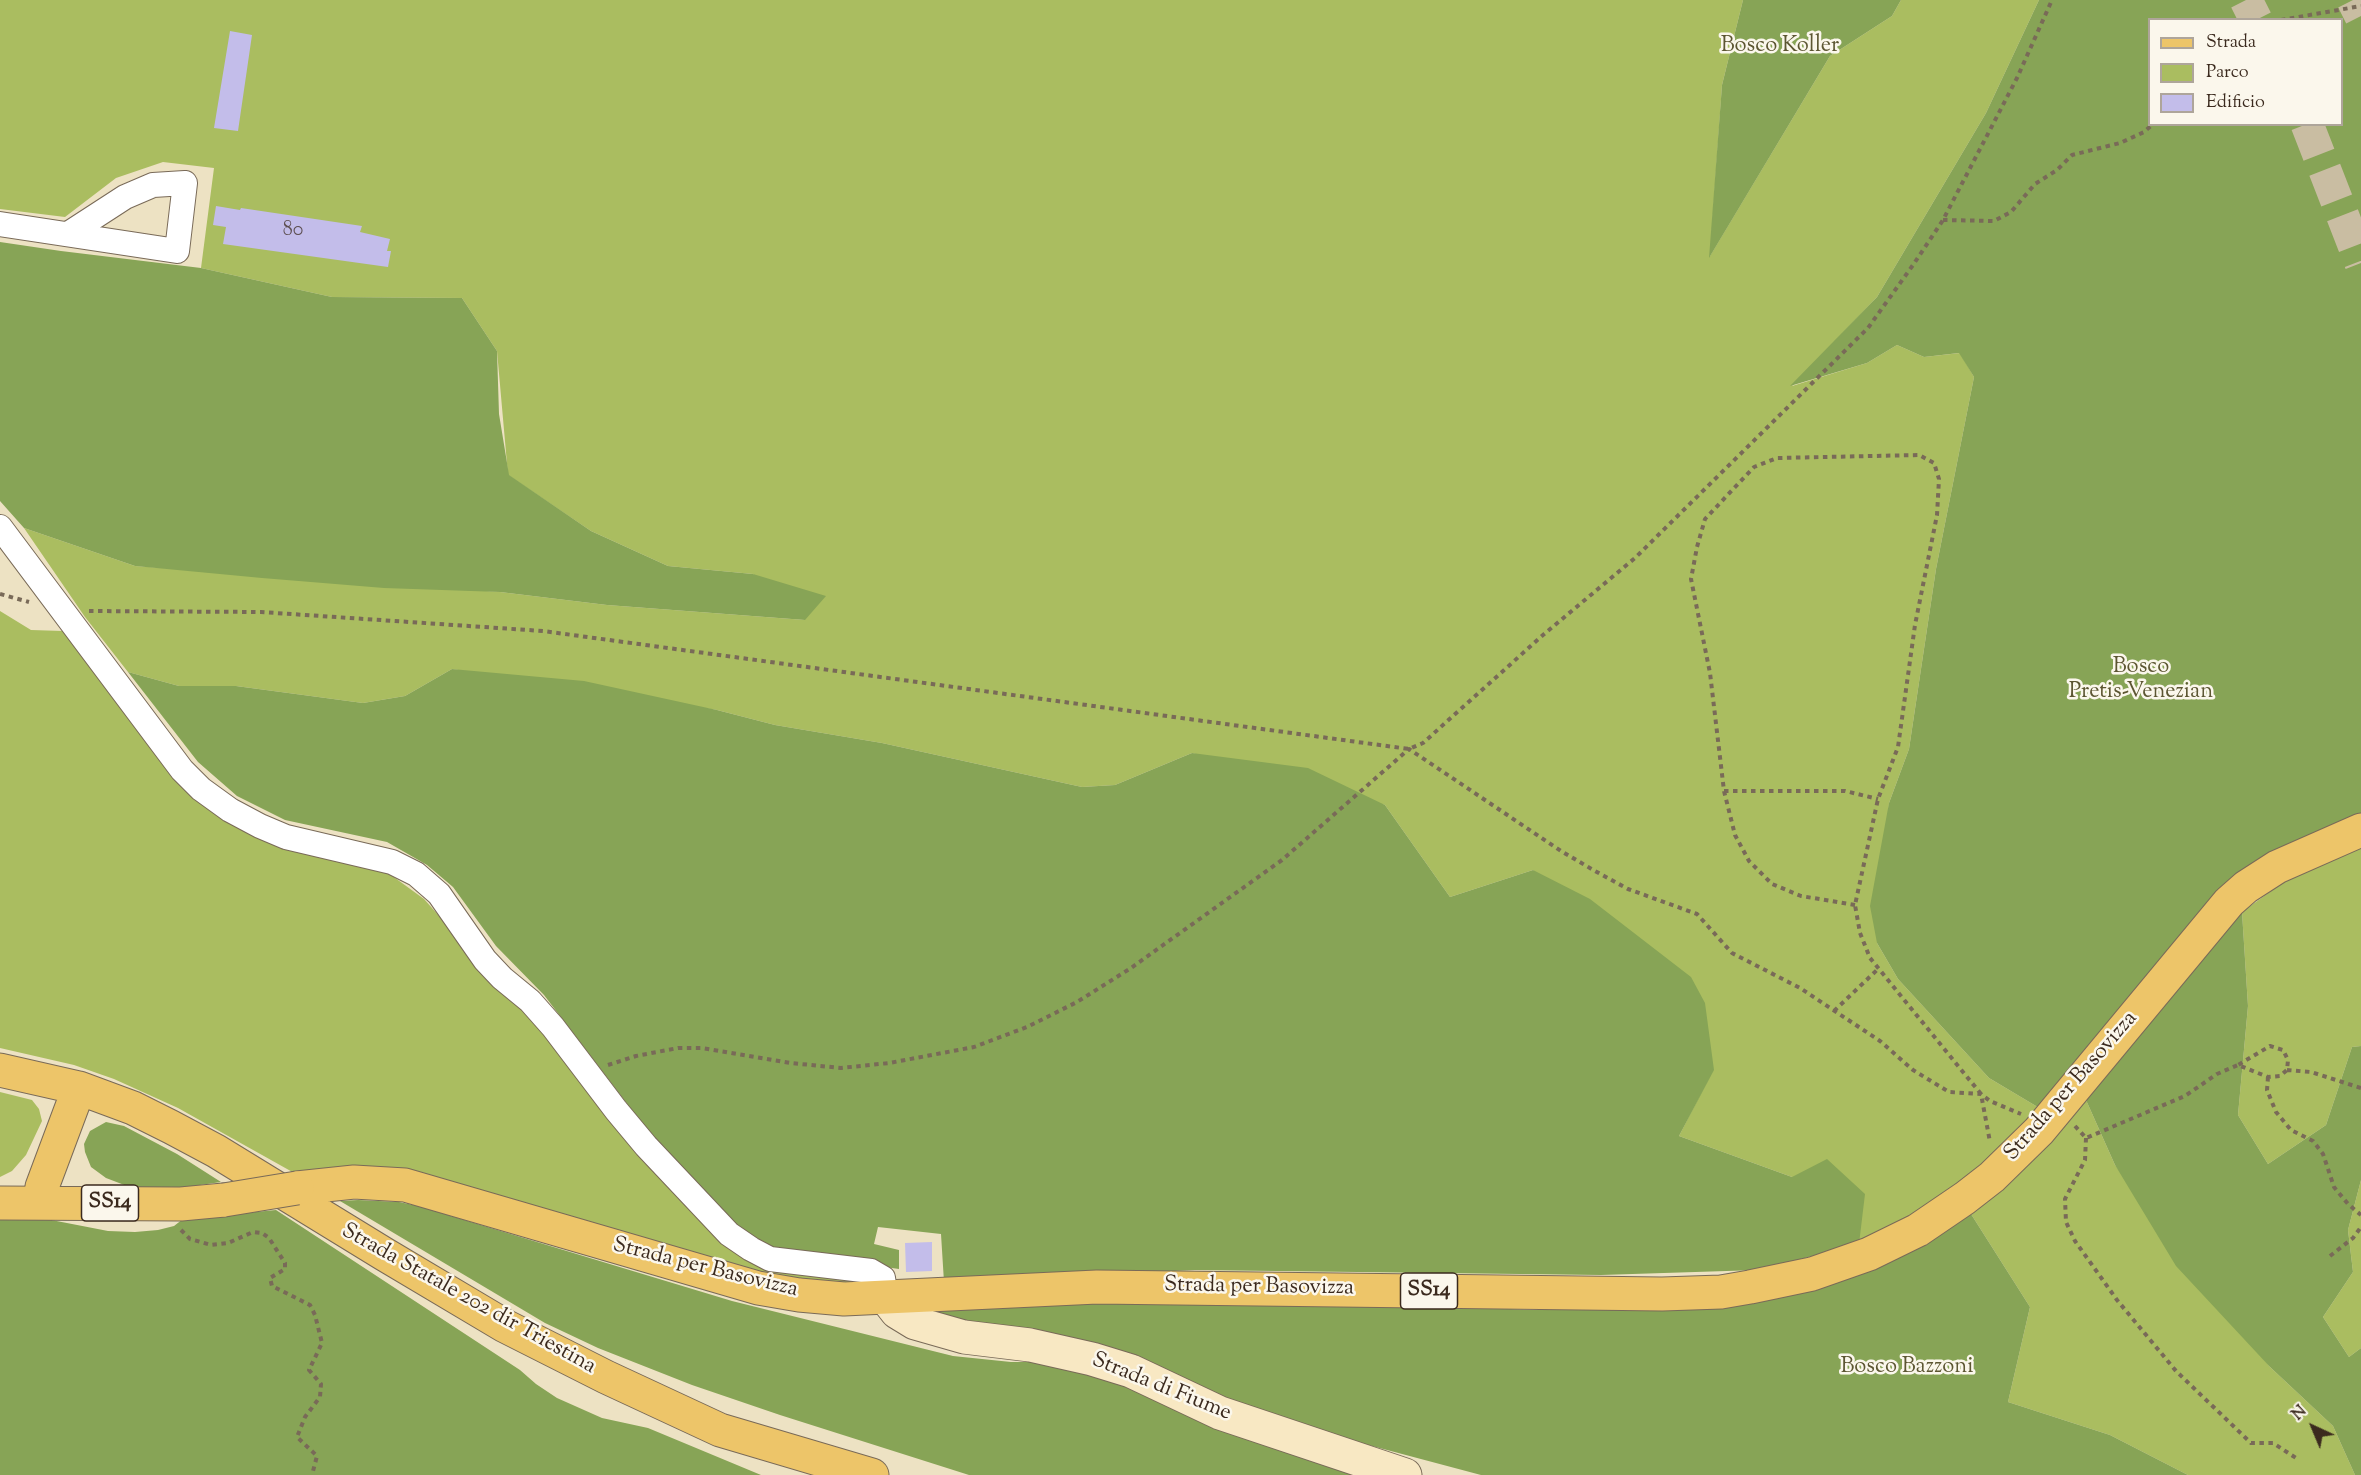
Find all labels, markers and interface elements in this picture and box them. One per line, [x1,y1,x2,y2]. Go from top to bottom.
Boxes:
legend [2148,18,2343,126]
text: Strada [2206,30,2256,56]
park label: Bosco Koller [1721,34,1839,60]
text: Parco [2206,60,2249,86]
text: Edificio [2206,90,2265,116]
house number: 80 [283,220,303,244]
park label: Bosco Pretis-Venezian [2069,655,2213,706]
street label: Strada per Basovizza [2000,1007,2144,1167]
road number: SS14 [82,1185,138,1221]
street label: Strada Statale 202 dir Triestina [336,1219,600,1381]
street label: Strada per Basovizza [610,1233,800,1305]
street label: Strada per Basovizza [1164,1273,1354,1303]
road number: SS14 [1400,1273,1458,1309]
street label: Strada di Fiume [1087,1348,1235,1428]
park label: Bosco Bazzoni [1840,1355,1974,1381]
north arrow [2283,1397,2343,1457]
text: N [2288,1401,2313,1426]

